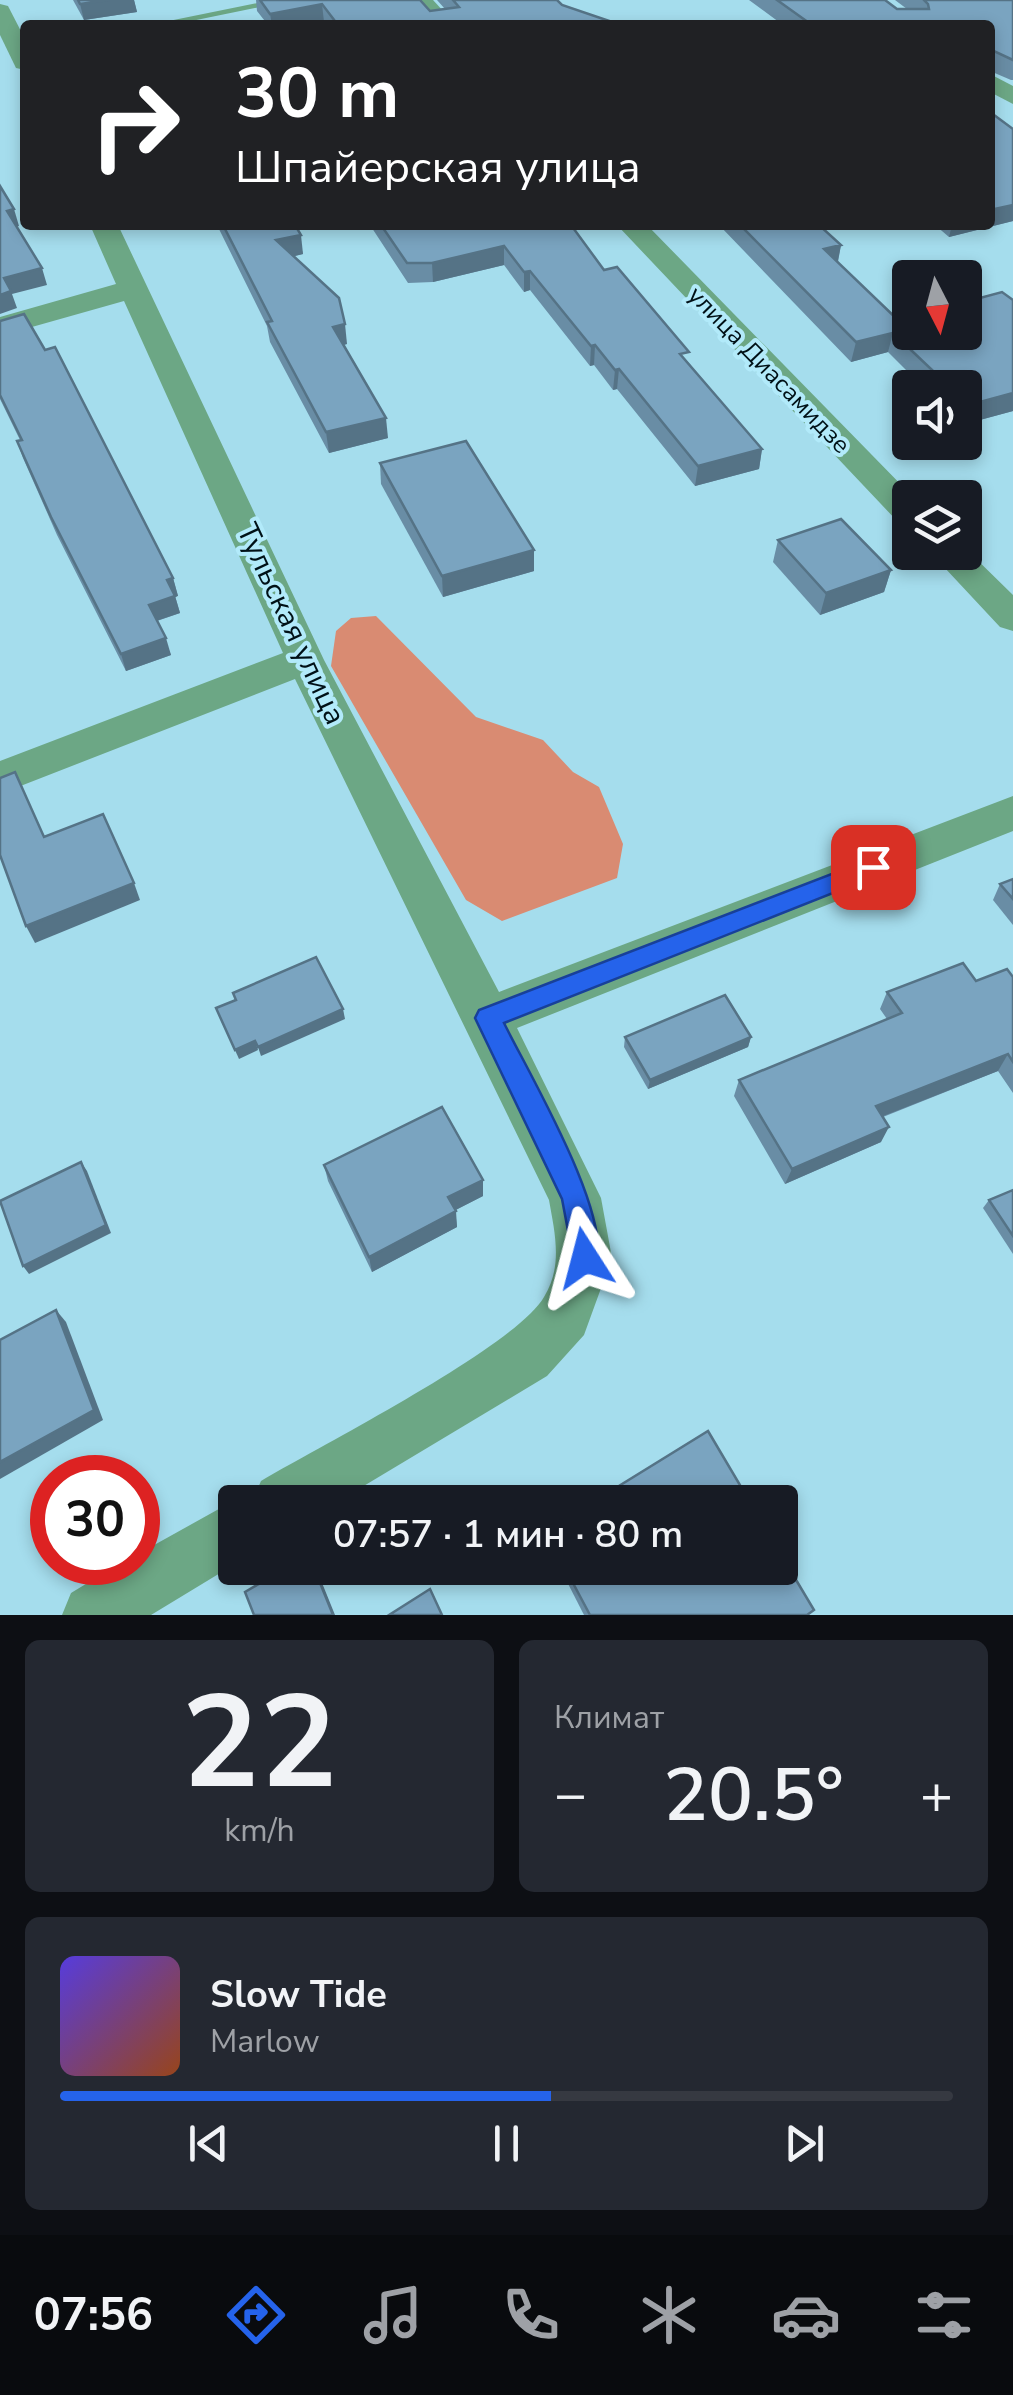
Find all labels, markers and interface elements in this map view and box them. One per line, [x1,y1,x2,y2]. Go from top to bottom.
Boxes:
text: 30 m [235,46,399,142]
icon: right [70,60,200,190]
text: Шпайерская улица [235,137,641,198]
north arrow [892,260,982,350]
map controls [892,260,982,570]
street label: улица Диасамидзе [680,279,858,461]
button: sound [892,370,982,460]
button: layers [892,480,982,570]
street label: Тульская улица [226,517,356,731]
pin [831,825,916,910]
icon: arrive [846,840,901,895]
position arrow [533,1206,637,1310]
speed limit sign: 30 [30,1455,160,1585]
text: 07:57 · 1 мин · 80 m [333,1509,683,1560]
text: 22 [181,1655,338,1832]
text: Климат [554,1696,664,1739]
text: 20.5° [663,1744,844,1846]
text: − [554,1757,587,1832]
text: + [920,1757,953,1832]
text: km/h [224,1809,295,1852]
text: Slow Tide [210,1969,387,2020]
text: Marlow [210,2020,320,2063]
icon: previous [181,2116,236,2171]
icon: pause [479,2116,534,2171]
icon: next [777,2116,832,2171]
icon: directions [221,2280,291,2350]
icon: music [358,2280,428,2350]
icon: phone [496,2280,566,2350]
icon: climate [634,2280,704,2350]
icon: car [771,2280,841,2350]
icon: filters [909,2280,979,2350]
text: 07:56 [34,2285,153,2346]

